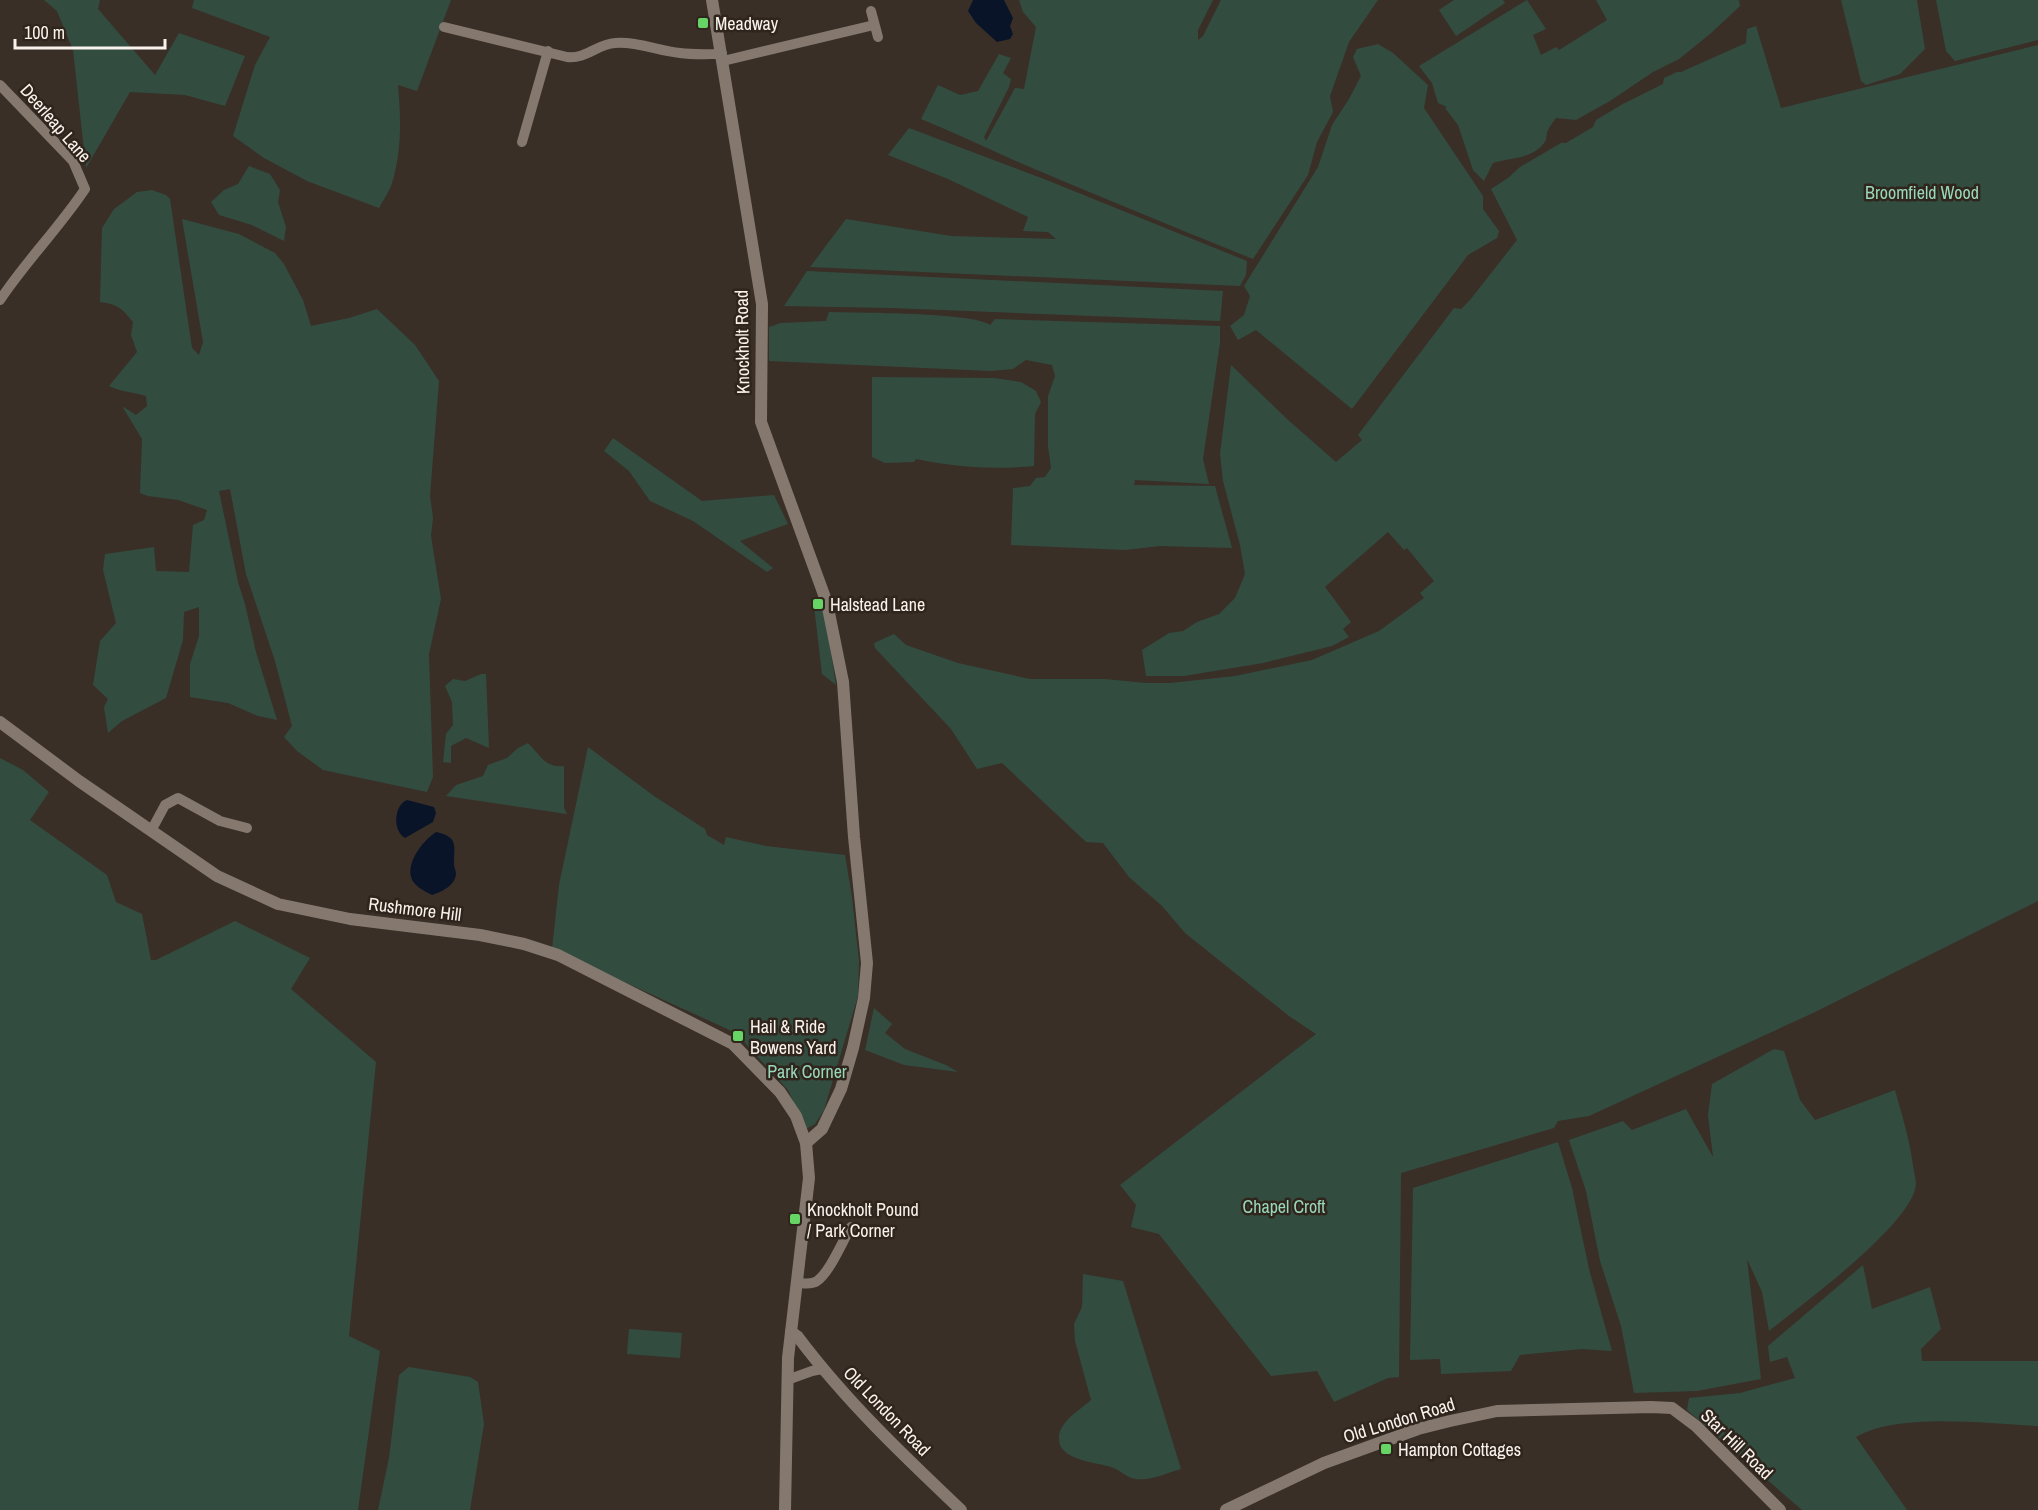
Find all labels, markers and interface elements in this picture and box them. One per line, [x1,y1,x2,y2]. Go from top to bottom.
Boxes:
place label: Meadway [715,11,779,36]
scale bar [15,12,165,50]
marker: Meadway [696,16,710,30]
text: 100 m [24,20,65,45]
street label: Deerleap Lane [15,78,97,168]
park label: Broomfield Wood [1865,180,1979,205]
street label: Knockholt Road [729,290,755,394]
place label: Halstead Lane [830,592,925,617]
marker: Halstead Lane [811,597,825,611]
street label: Rushmore Hill [367,891,463,927]
place label: Hail & Ride Bowens Yard [750,1014,836,1060]
marker: Hail & Ride Bowens Yard [731,1029,745,1043]
park label: Park Corner [767,1059,847,1084]
park label: Chapel Croft [1243,1194,1325,1219]
place label: Knockholt Pound / Park Corner [807,1197,919,1243]
marker: Knockholt Pound / Park Corner [788,1212,802,1226]
street label: Old London Road [838,1361,936,1461]
street label: Old London Road [1340,1391,1458,1449]
street label: Star Hill Road [1695,1403,1779,1485]
place label: Hampton Cottages [1398,1437,1521,1462]
marker: Hampton Cottages [1379,1442,1393,1456]

